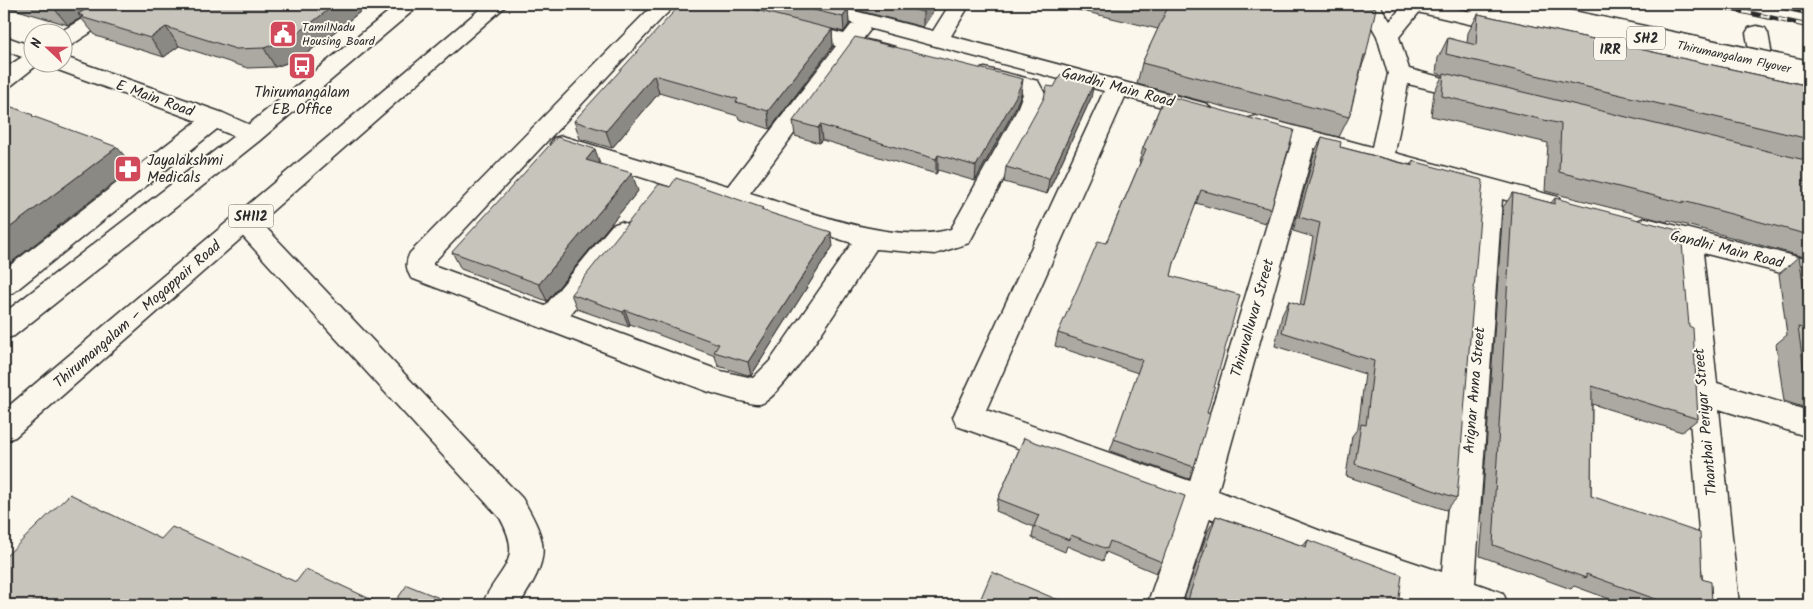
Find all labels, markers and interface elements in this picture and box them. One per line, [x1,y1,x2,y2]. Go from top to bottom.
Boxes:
place label: TamilNadu Housing Board [302,18,376,51]
public building icon: TamilNadu Housing Board [268,19,298,49]
north arrow [22,22,72,72]
road number: SH2 [1627,26,1665,49]
text: N [25,35,49,52]
street label: Thirumangalam Flyover [1675,36,1794,79]
road number: IRR [1594,38,1626,61]
bus stop icon: Thirumangalam EB Office [287,51,317,81]
street label: Gandhi Main Road [1059,61,1177,115]
street label: E Main Road [112,74,197,124]
place label: Thirumangalam EB Office [254,81,350,122]
place label: Jayalakshmi Medicals [147,149,224,190]
pharmacy icon: Jayalakshmi Medicals [113,154,143,184]
road number: SH112 [228,205,274,228]
street label: Gandhi Main Road [1668,224,1786,276]
street label: Thirumangalam – Mogappair Road [48,235,227,395]
street label: Thiruvalluvar Street [1225,256,1281,380]
street label: Arignar Anna Street [1458,326,1493,454]
street label: Thanthai Periyar Street [1688,347,1724,497]

